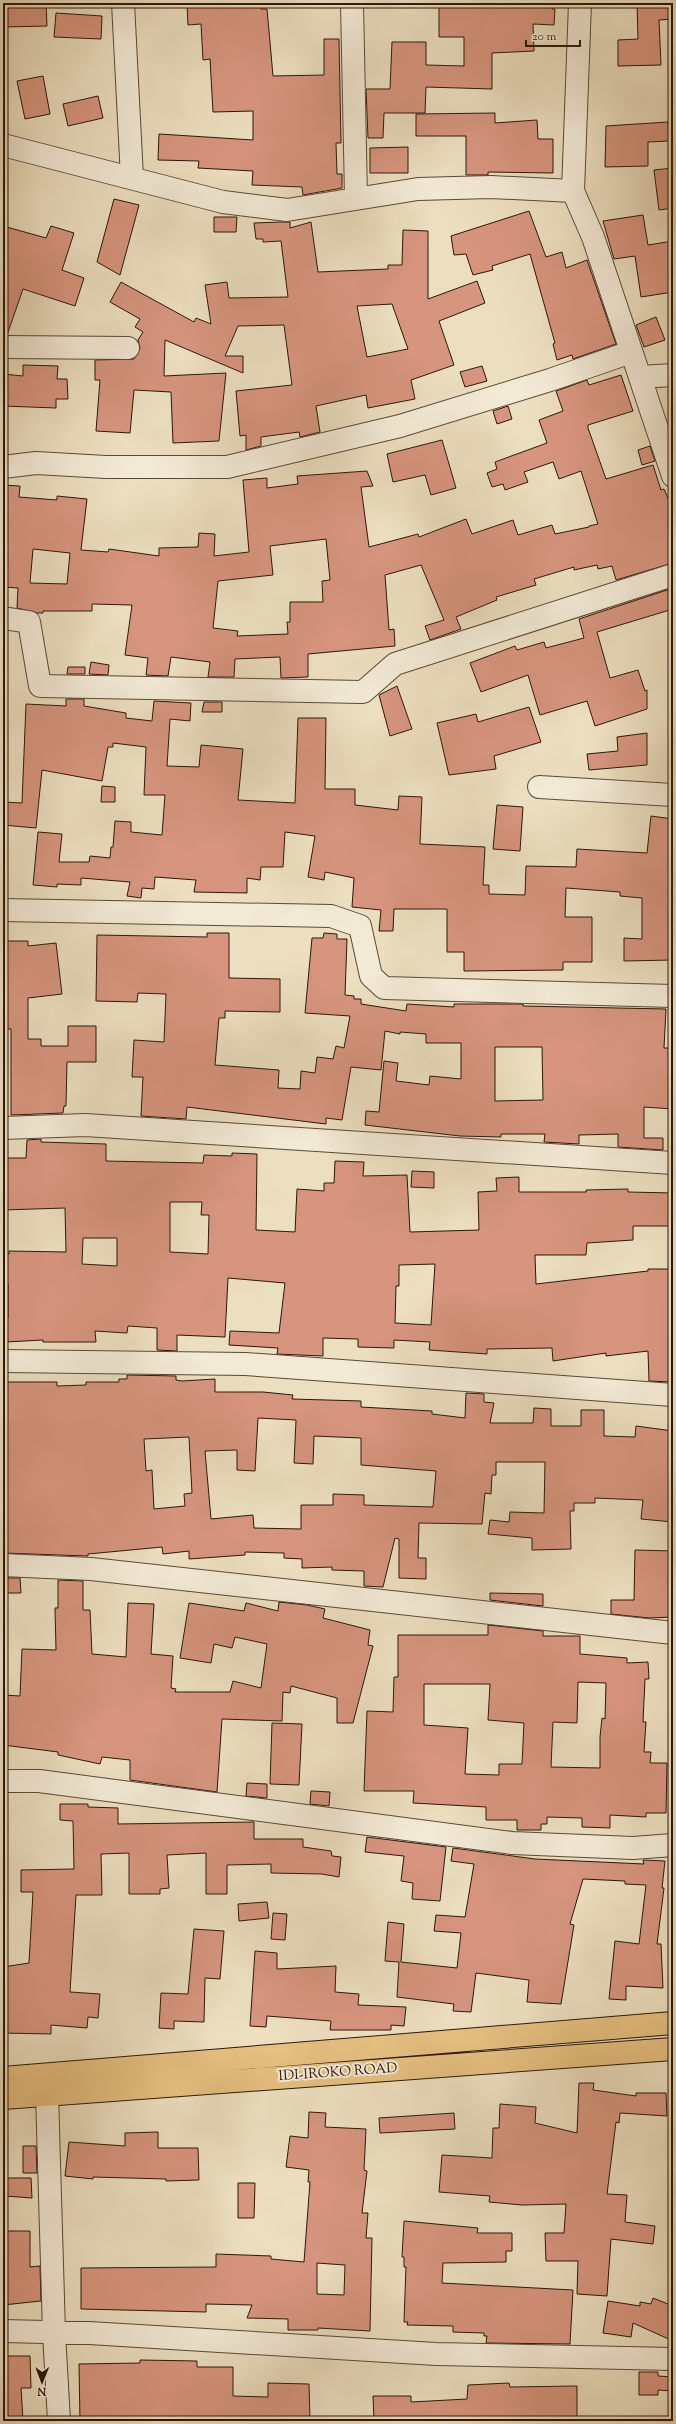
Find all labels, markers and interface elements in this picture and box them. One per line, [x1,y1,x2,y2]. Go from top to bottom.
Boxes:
scale bar [526,22,580,48]
text: 20 m [532,28,557,46]
street label: IDI-IROKO ROAD [278,2059,398,2087]
north arrow [22,2362,62,2402]
text: N [37,2383,47,2399]

